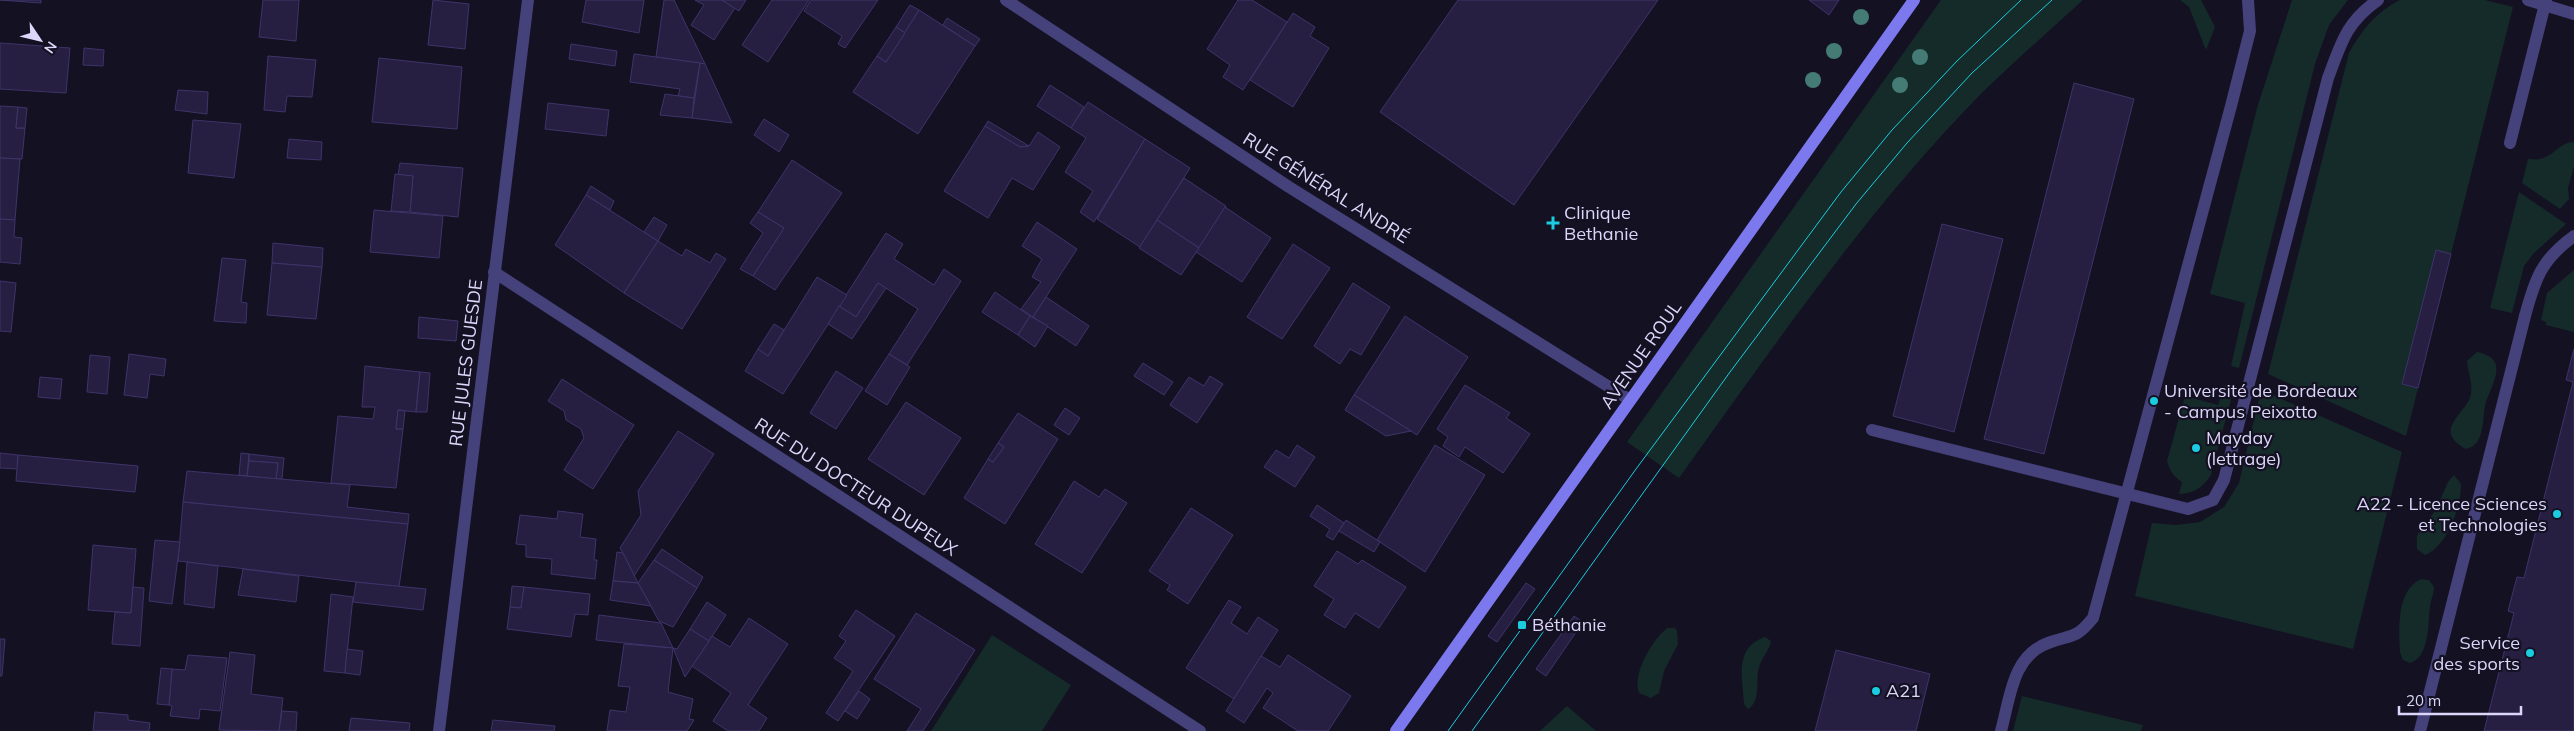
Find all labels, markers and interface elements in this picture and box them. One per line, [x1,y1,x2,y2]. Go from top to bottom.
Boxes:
north arrow [15,15,65,65]
text: N [40,38,61,57]
street label: RUE GÉNÉRAL ANDRÉ [1239,127,1414,248]
place label: Clinique Bethanie [1564,201,1638,245]
marker: Clinique Bethanie [1546,216,1560,230]
street label: RUE JULES GUESDE [444,278,487,448]
street label: AVENUE ROUL [1595,296,1686,413]
place label: Université de Bordeaux - Campus Peixotto [2164,379,2358,423]
marker: Université de Bordeaux - Campus Peixotto [2148,395,2160,407]
street label: RUE DU DOCTEUR DUPEUX [751,412,962,561]
place label: Mayday (lettrage) [2206,426,2282,470]
marker: Mayday (lettrage) [2190,442,2202,454]
place label: A22 - Licence Sciences et Technologies [2356,492,2547,536]
marker: A22 - Licence Sciences et Technologies [2551,508,2563,520]
place label: Béthanie [1532,613,1606,636]
marker: Béthanie [1516,619,1528,631]
place label: Service des sports [2434,631,2520,675]
marker: Service des sports [2524,647,2536,659]
place label: A21 [1886,679,1921,702]
scale bar [2399,684,2522,716]
marker: A21 [1870,685,1882,697]
text: 20 m [2406,691,2441,710]

